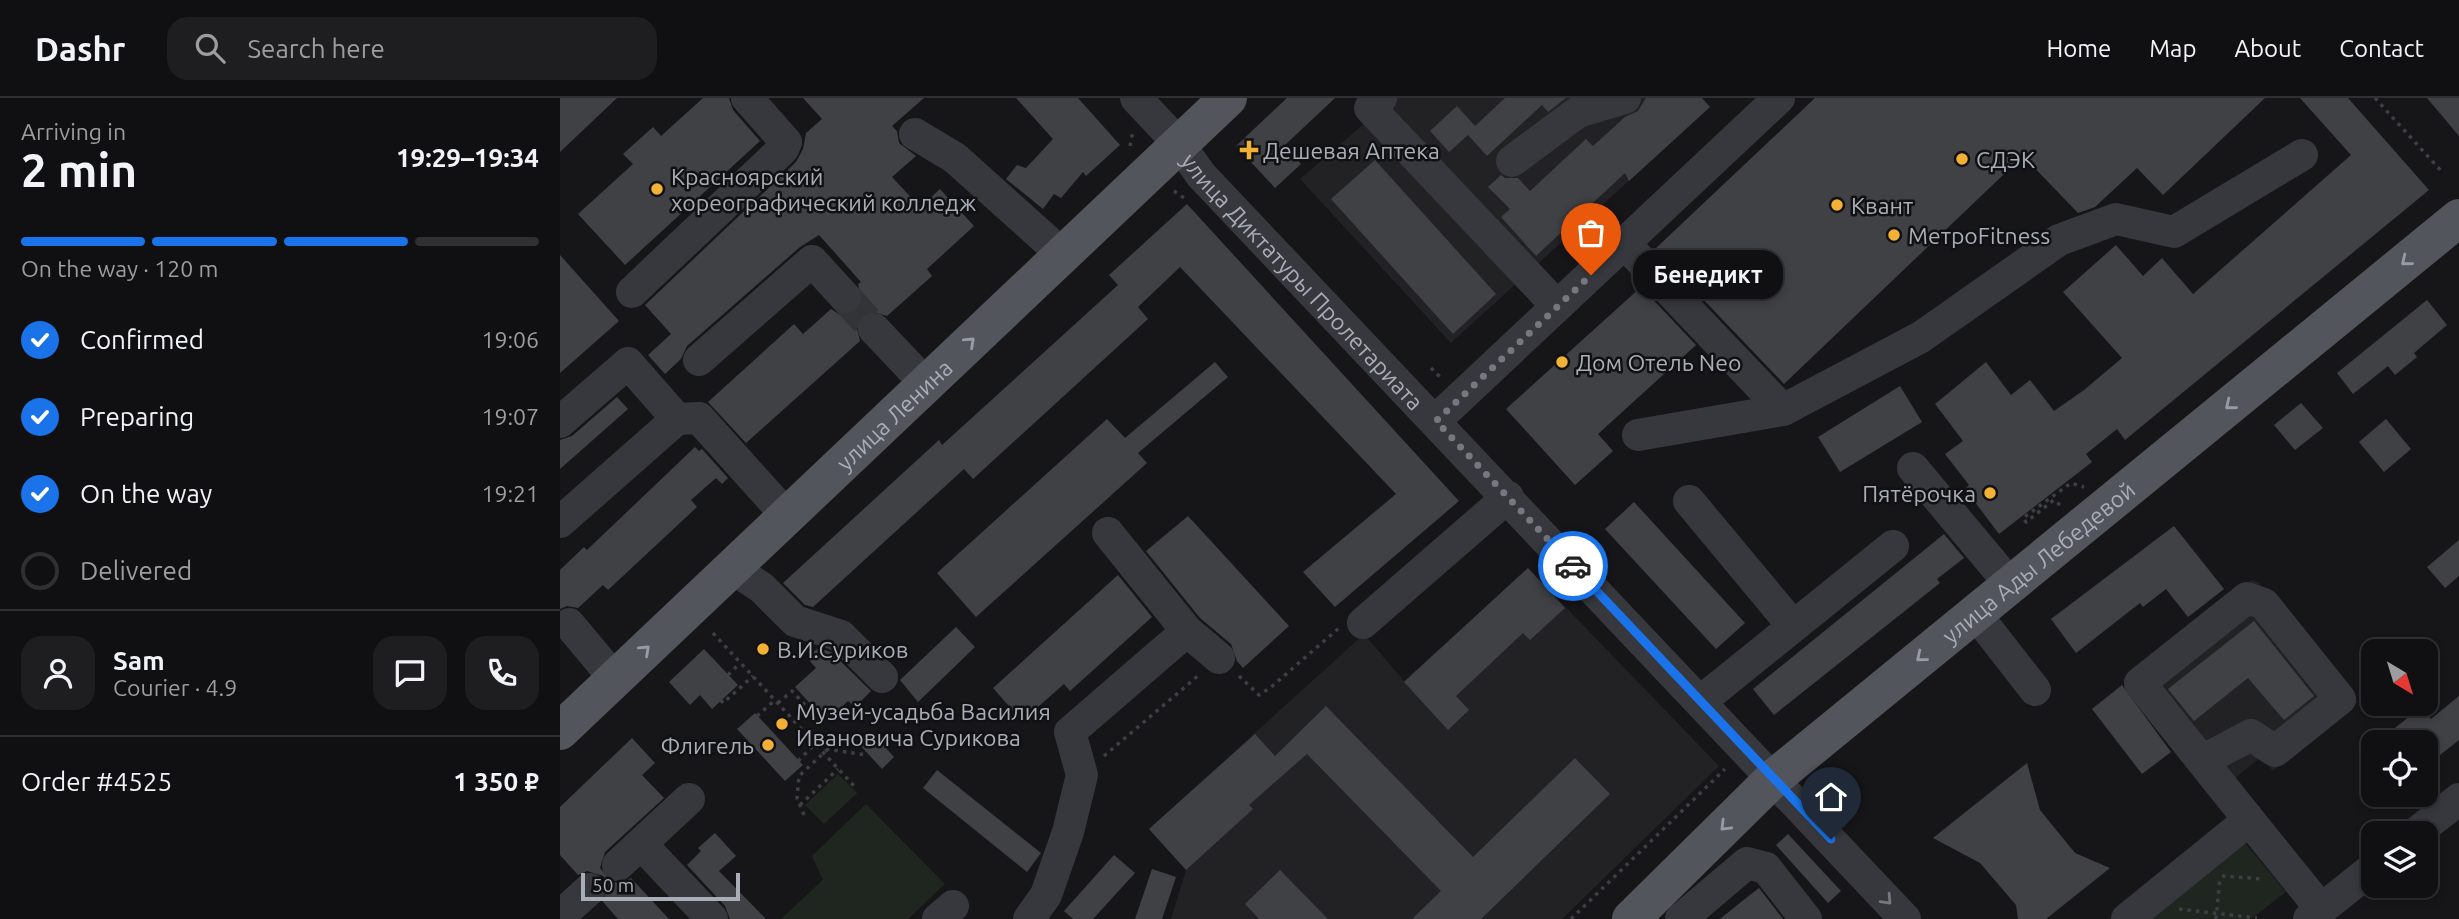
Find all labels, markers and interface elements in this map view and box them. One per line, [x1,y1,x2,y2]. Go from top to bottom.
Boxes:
search box [167,17,657,80]
icon: search [191,29,229,67]
text: Dashr [35,30,125,67]
text: Search here [247,34,385,63]
text: Home [2046,35,2111,62]
text: Map [2149,35,2196,62]
text: About [2234,35,2301,62]
text: Contact [2339,35,2424,62]
text: Arriving in [21,119,126,144]
place label: Дешевая Аптека [1263,138,1440,163]
marker: Дешевая Аптека [1241,142,1257,158]
text: 19:29–19:34 [396,143,539,172]
text: 2 min [21,144,137,196]
place label: СДЭК [1976,147,2035,172]
street label: улица Диктатуры Пролетариата [1177,148,1429,414]
marker: СДЭК [1954,151,1970,167]
place label: Красноярский хореографический колледж [671,164,976,215]
marker: Красноярский хореографический колледж [649,181,665,197]
place label: Квант [1851,193,1913,218]
marker: Квант [1829,197,1845,213]
pin [1561,203,1621,275]
icon: bag [1572,214,1610,252]
place label: МетроFitness [1908,223,2050,248]
marker: МетроFitness [1886,227,1902,243]
callout: Бенедикт [1633,250,1784,300]
one-way arrow [2402,253,2415,265]
text: On the way · 120 m [21,256,218,281]
text: Бенедикт [1653,262,1763,287]
icon: check [21,321,59,359]
text: Confirmed [80,325,204,354]
text: 19:06 [481,327,539,352]
one-way arrow [962,338,975,350]
place label: Дом Отель Neo [1576,350,1741,375]
street label: улица Ленина [831,354,957,475]
marker: Дом Отель Neo [1554,354,1570,370]
one-way arrow [2225,397,2238,409]
icon: check [21,398,59,436]
text: Preparing [80,402,194,431]
text: 19:07 [481,404,539,429]
icon: check [21,475,59,513]
street label: улица Ады Лебедевой [1937,476,2139,648]
text: On the way [80,479,212,508]
text: 19:21 [481,481,539,506]
place label: Пятёрочка [1862,481,1976,506]
marker: Пятёрочка [1982,485,1998,501]
courier [1538,531,1608,601]
icon: car [1554,547,1592,585]
text: Delivered [80,556,192,585]
button: person [21,636,95,710]
button: chat [373,636,447,710]
button: phone [465,636,539,710]
place label: В.И.Суриков [777,637,908,662]
north arrow [2361,639,2438,716]
map controls [2361,639,2438,898]
marker: В.И.Суриков [755,641,771,657]
text: Sam [113,646,165,675]
one-way arrow [637,646,650,658]
one-way arrow [1916,649,1928,662]
text: Courier · 4.9 [113,675,237,700]
place label: Музей-усадьба Василия Ивановича Сурикова [796,699,1051,750]
marker: Музей-усадьба Василия Ивановича Сурикова [774,716,790,732]
button: locate [2361,730,2438,807]
place label: Флигель [661,733,754,758]
marker: Флигель [760,737,776,753]
text: Order #4525 [21,767,172,796]
text: 1 350 ₽ [453,767,539,796]
pin [1801,767,1861,839]
icon: home [1812,778,1850,816]
one-way arrow [1721,817,1734,830]
button: layers [2361,821,2438,898]
scale bar [581,870,740,902]
text: 50 m [592,874,634,896]
one-way arrow [1879,891,1891,904]

